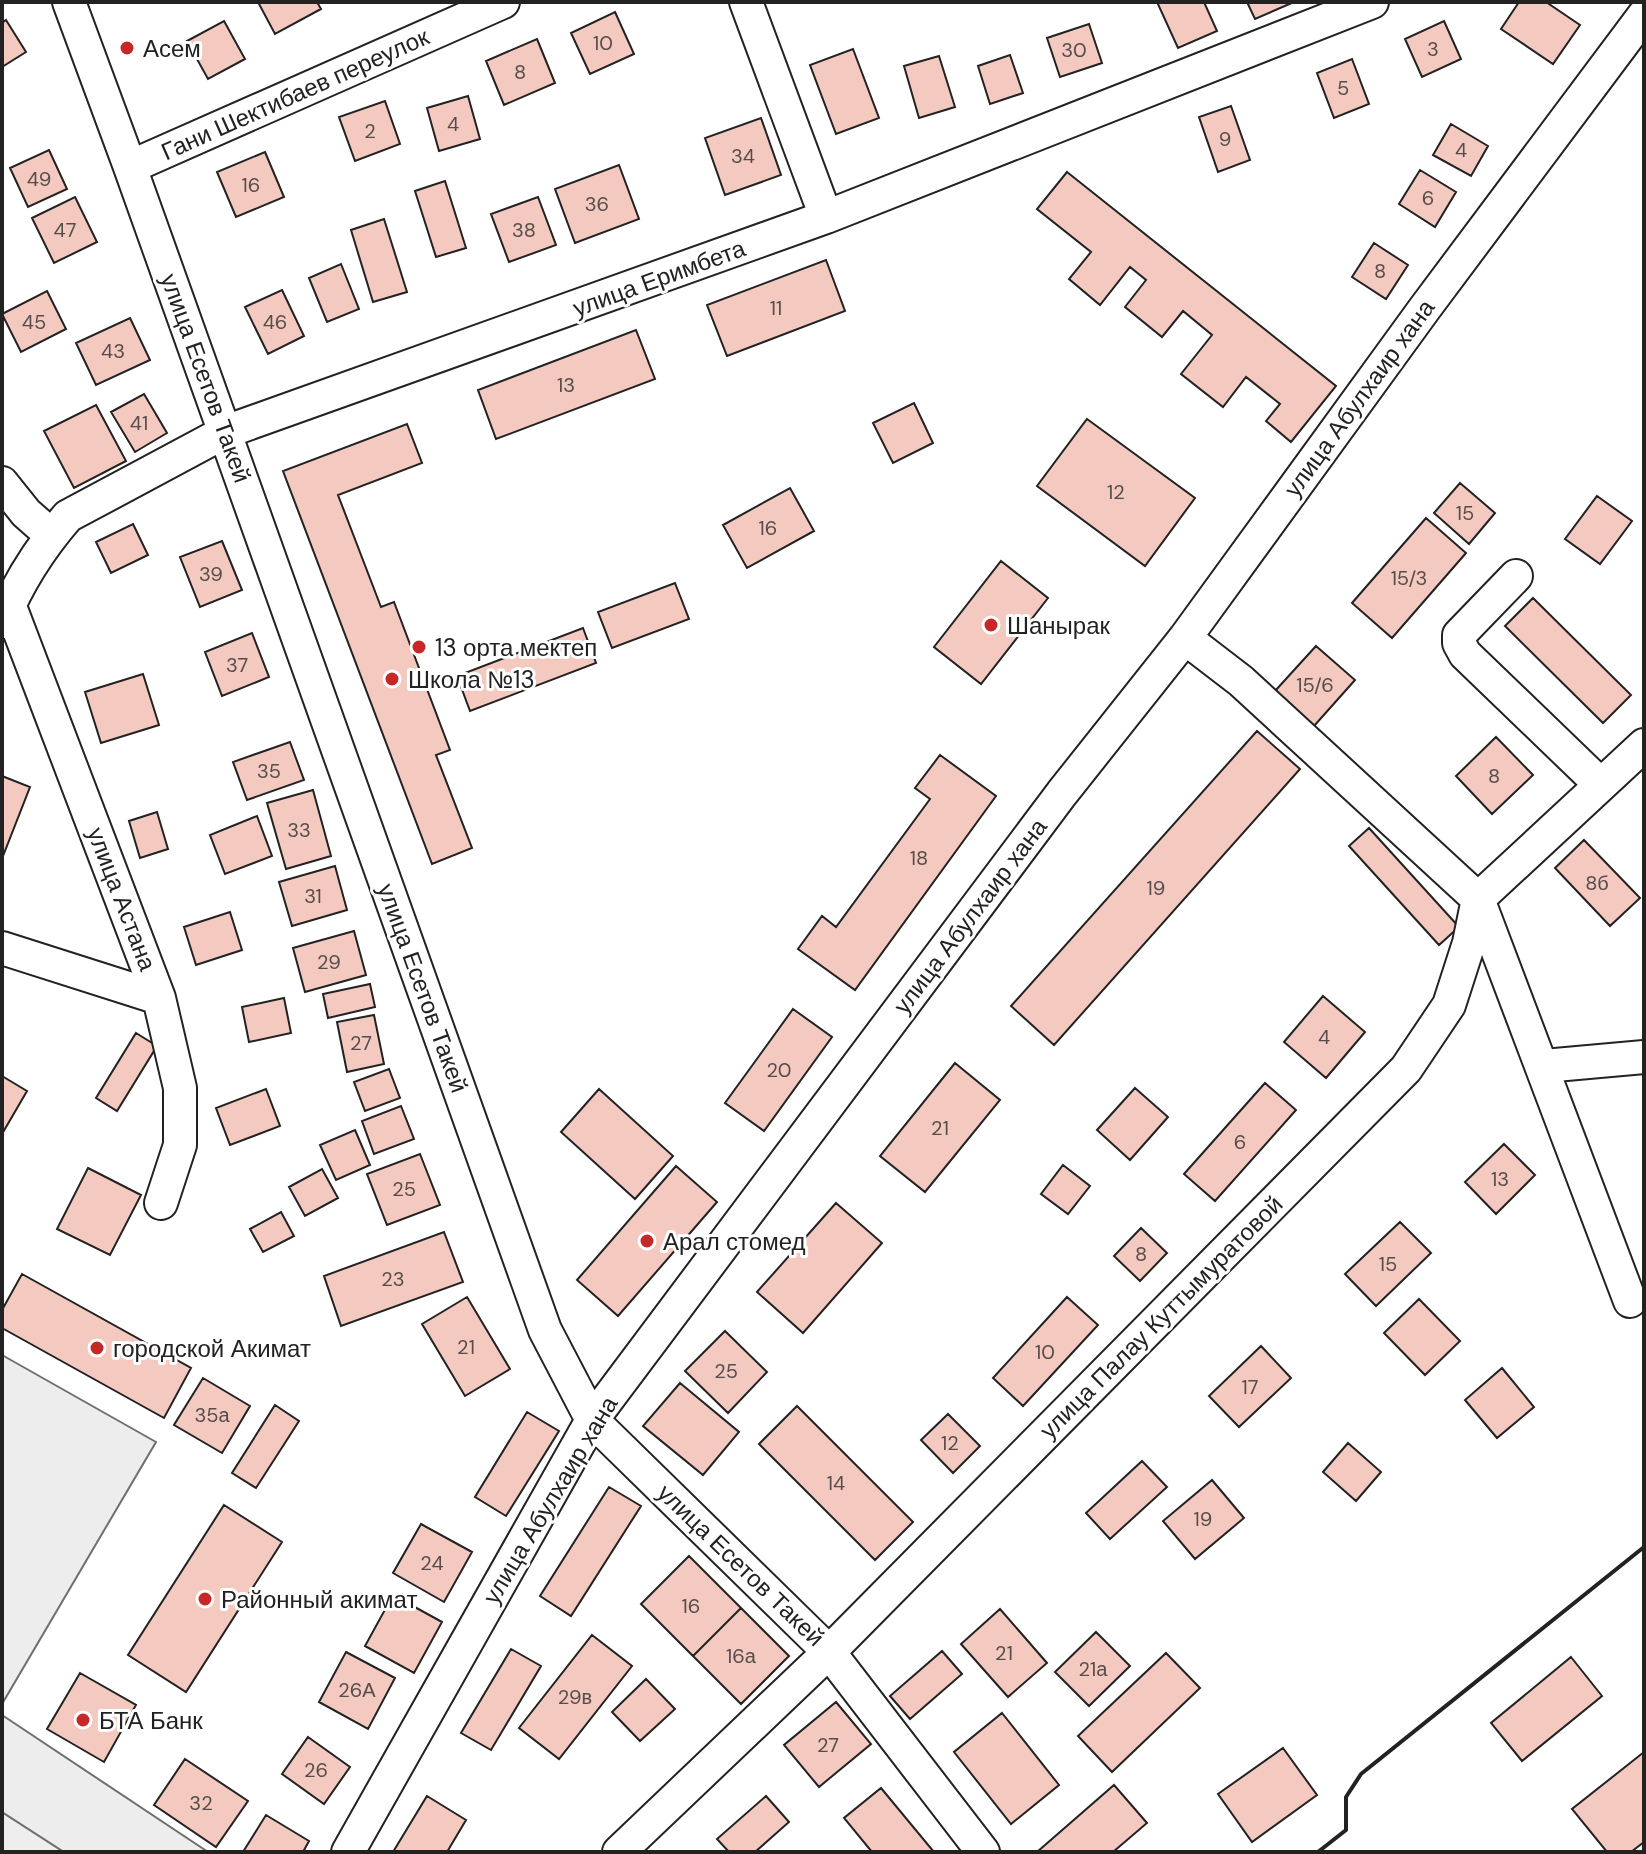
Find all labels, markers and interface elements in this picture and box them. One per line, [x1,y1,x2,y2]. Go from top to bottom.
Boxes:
street label: Гани Шектибаев переулок [156,21,434,167]
house number: 10 [593,30,613,56]
place label: Асем [143,33,201,64]
house number: 3 [1427,36,1439,62]
house number: 30 [1061,37,1087,63]
marker: Асем [118,39,136,57]
house number: 8 [514,59,526,85]
house number: 5 [1337,75,1349,101]
house number: 4 [447,111,459,137]
house number: 2 [364,118,376,144]
house number: 9 [1219,126,1231,152]
house number: 4 [1455,137,1467,163]
house number: 34 [731,143,755,169]
house number: 49 [27,166,51,192]
house number: 16 [242,172,260,198]
house number: 6 [1422,185,1434,211]
house number: 36 [585,191,609,217]
house number: 47 [54,217,76,243]
house number: 38 [512,217,536,243]
street label: улица Еримбета [568,232,750,324]
house number: 8 [1374,258,1386,284]
street label: улица Есетов Такей [154,269,258,487]
street label: улица Абулхаир хана [1277,293,1442,503]
house number: 11 [770,295,782,321]
house number: 45 [22,309,46,335]
house number: 46 [263,309,287,335]
house number: 43 [101,338,125,364]
house number: 13 [557,372,575,398]
house number: 41 [130,410,148,436]
house number: 12 [1107,479,1125,505]
house number: 15 [1456,500,1474,526]
house number: 16 [759,515,777,541]
house number: 39 [199,561,223,587]
house number: 15/3 [1391,565,1427,591]
place label: Шанырак [1007,610,1111,641]
marker: Шанырак [982,616,1000,634]
place label: 13 орта мектеп [435,632,597,663]
marker: 13 орта мектеп [410,638,428,656]
house number: 37 [226,652,248,678]
place label: Школа №13 [408,664,535,695]
marker: Школа №13 [383,670,401,688]
house number: 15/6 [1296,672,1334,698]
house number: 35 [257,758,281,784]
house number: 8 [1488,763,1500,789]
street label: улица Абулхаир хана [886,812,1054,1020]
house number: 33 [287,817,311,843]
street label: улица Астана [80,823,164,976]
house number: 18 [910,845,928,871]
house number: 8б [1585,870,1609,896]
house number: 19 [1147,875,1165,901]
street label: улица Есетов Такей [371,879,475,1097]
house number: 31 [304,883,322,909]
house number: 29 [317,949,341,975]
house number: 4 [1318,1024,1330,1050]
house number: 27 [350,1030,372,1056]
house number: 20 [767,1057,792,1083]
house number: 21 [931,1115,949,1141]
house number: 6 [1234,1129,1246,1155]
house number: 13 [1491,1166,1509,1192]
house number: 25 [392,1176,416,1202]
street label: улица Палау Куттымуратовой [1033,1189,1289,1445]
place label: Арал стомед [663,1226,806,1257]
marker: Арал стомед [638,1232,656,1250]
house number: 8 [1135,1241,1147,1267]
house number: 15 [1379,1251,1397,1277]
house number: 23 [381,1266,405,1292]
place label: городской Акимат [113,1333,311,1364]
house number: 21 [457,1334,475,1360]
marker: городской Акимат [88,1339,106,1357]
house number: 10 [1035,1339,1055,1365]
house number: 25 [714,1358,738,1384]
house number: 17 [1242,1374,1258,1400]
street label: улица Абулхаир хана [476,1390,625,1610]
house number: 35а [194,1402,230,1428]
house number: 12 [941,1430,959,1456]
house number: 14 [827,1470,845,1496]
street label: улица Есетов Такей [651,1477,831,1653]
house number: 19 [1194,1506,1212,1532]
house number: 24 [420,1550,444,1576]
place label: Районный акимат [221,1584,417,1615]
marker: Районный акимат [196,1590,214,1608]
house number: 16 [682,1593,700,1619]
house number: 21 [995,1640,1013,1666]
house number: 16а [726,1643,757,1669]
house number: 21а [1079,1656,1108,1682]
house number: 26А [338,1677,376,1703]
house number: 29в [558,1684,592,1710]
place label: БТА Банк [99,1705,203,1736]
marker: БТА Банк [74,1711,92,1729]
house number: 27 [817,1732,839,1758]
house number: 26 [304,1757,328,1783]
house number: 32 [189,1790,213,1816]

